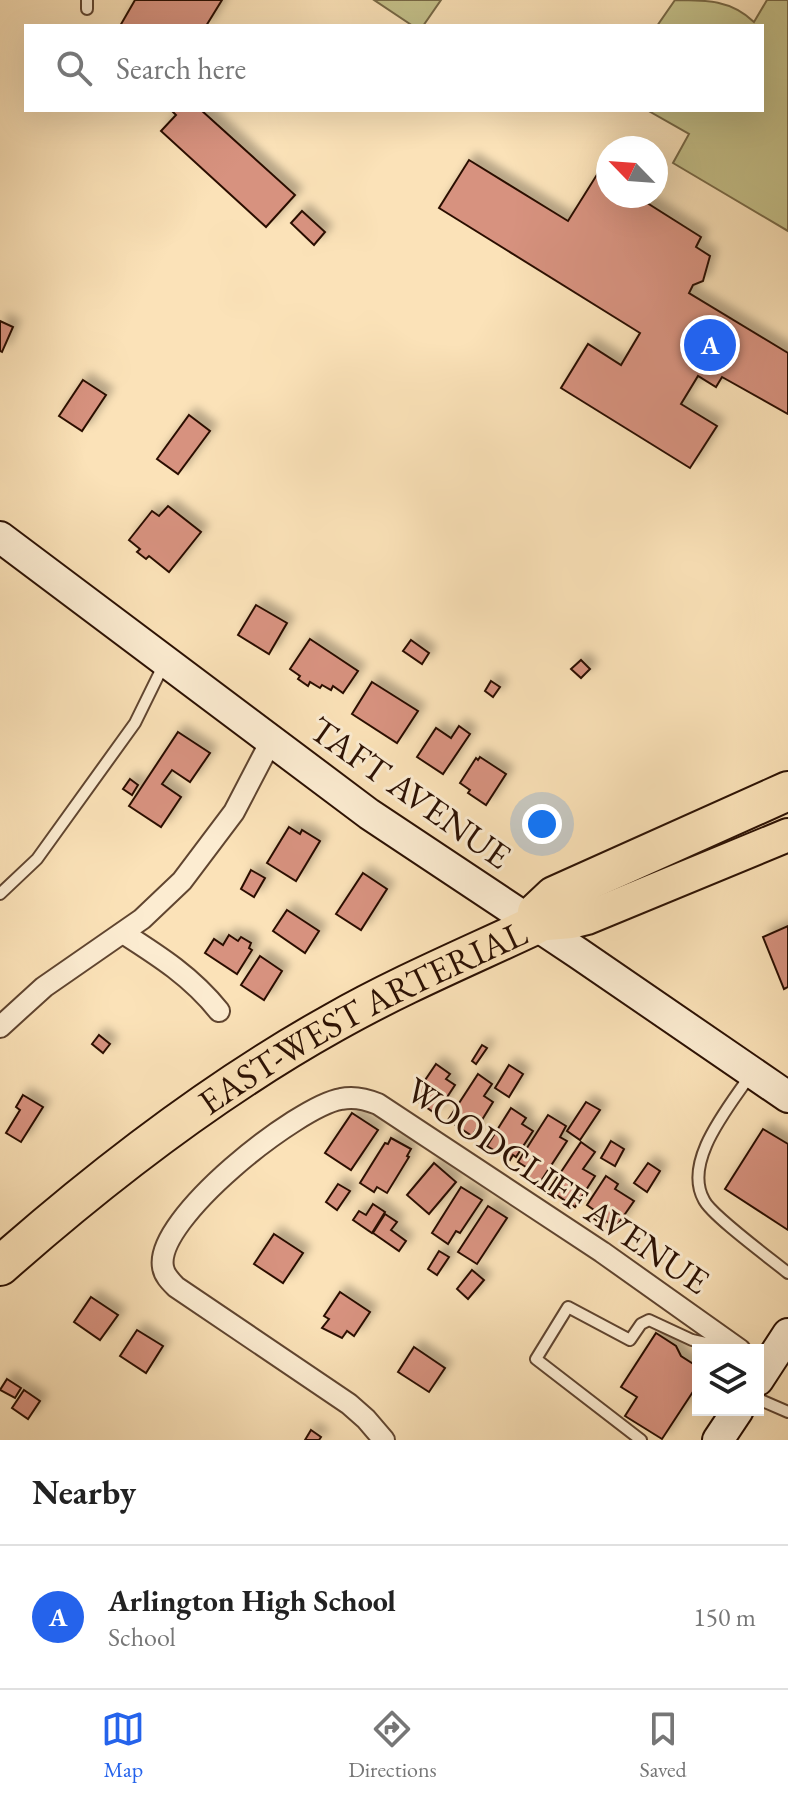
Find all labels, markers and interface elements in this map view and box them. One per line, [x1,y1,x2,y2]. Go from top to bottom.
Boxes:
search box [24,24,764,112]
icon: search [52,46,96,90]
text: Search here [116,49,246,88]
north arrow [596,136,668,208]
pin: A [684,315,736,375]
street label: TAFT AVENUE [301,706,521,879]
your location [522,804,562,844]
street label: EAST-WEST ARTERIAL [189,909,535,1125]
street label: WOODCLIFF AVENUE [397,1066,719,1305]
map controls [692,1344,764,1416]
button: layers [692,1344,764,1416]
text: Nearby [32,1470,136,1514]
text: Arlington High School [108,1581,396,1620]
text: A [49,1600,67,1634]
text: 150 m [693,1600,756,1634]
text: School [108,1620,176,1654]
tab: Map [101,1707,145,1784]
tab: Directions [348,1707,437,1784]
tab: Saved [639,1707,687,1784]

